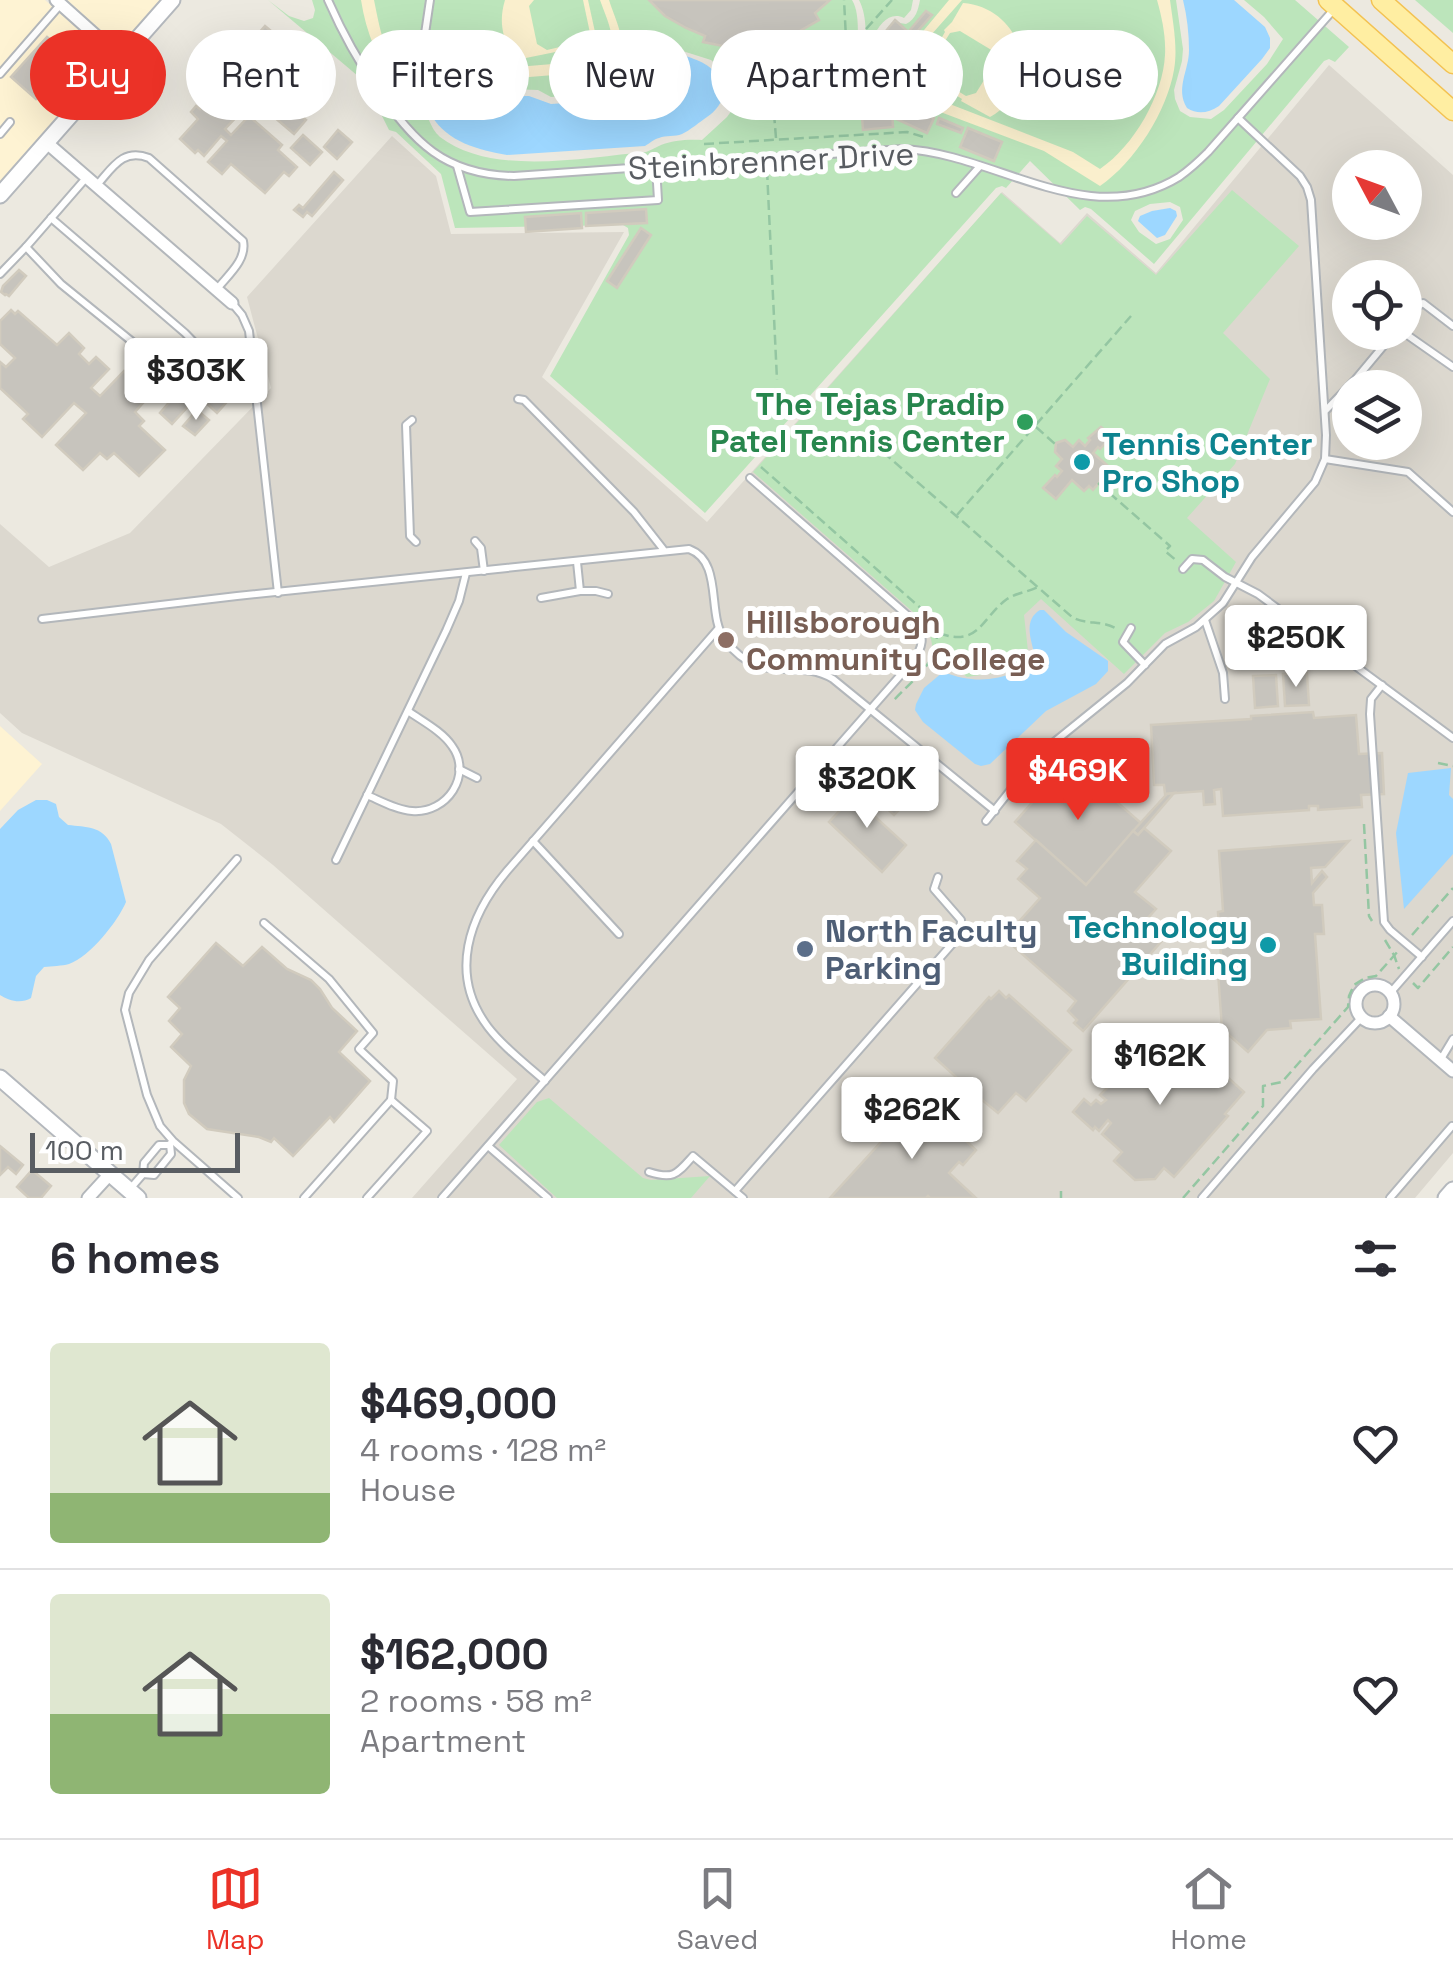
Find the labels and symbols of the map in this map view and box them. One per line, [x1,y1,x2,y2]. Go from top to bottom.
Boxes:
street label: Steinbrenner Drive [627,134,915,188]
north arrow [1332,150,1422,240]
pin: $303K [126,338,266,423]
place label: The Tejas Pradip Patel Tennis Center [710,384,1005,461]
marker: The Tejas Pradip Patel Tennis Center [1014,411,1036,433]
place label: Tennis Center Pro Shop [1102,424,1313,501]
marker: Tennis Center Pro Shop [1071,451,1093,473]
place label: Hillsborough Community College [746,602,1046,679]
pin: $250K [1226,605,1366,690]
marker: Hillsborough Community College [715,629,737,651]
pin: $469K [1008,738,1148,823]
pin: $320K [797,746,937,831]
place label: Technology Building [1068,907,1248,984]
place label: North Faculty Parking [825,911,1037,988]
marker: Technology Building [1257,934,1279,956]
marker: North Faculty Parking [794,938,816,960]
pin: $162K [1090,1023,1230,1108]
pin: $262K [842,1077,982,1162]
scale bar [30,1128,240,1172]

